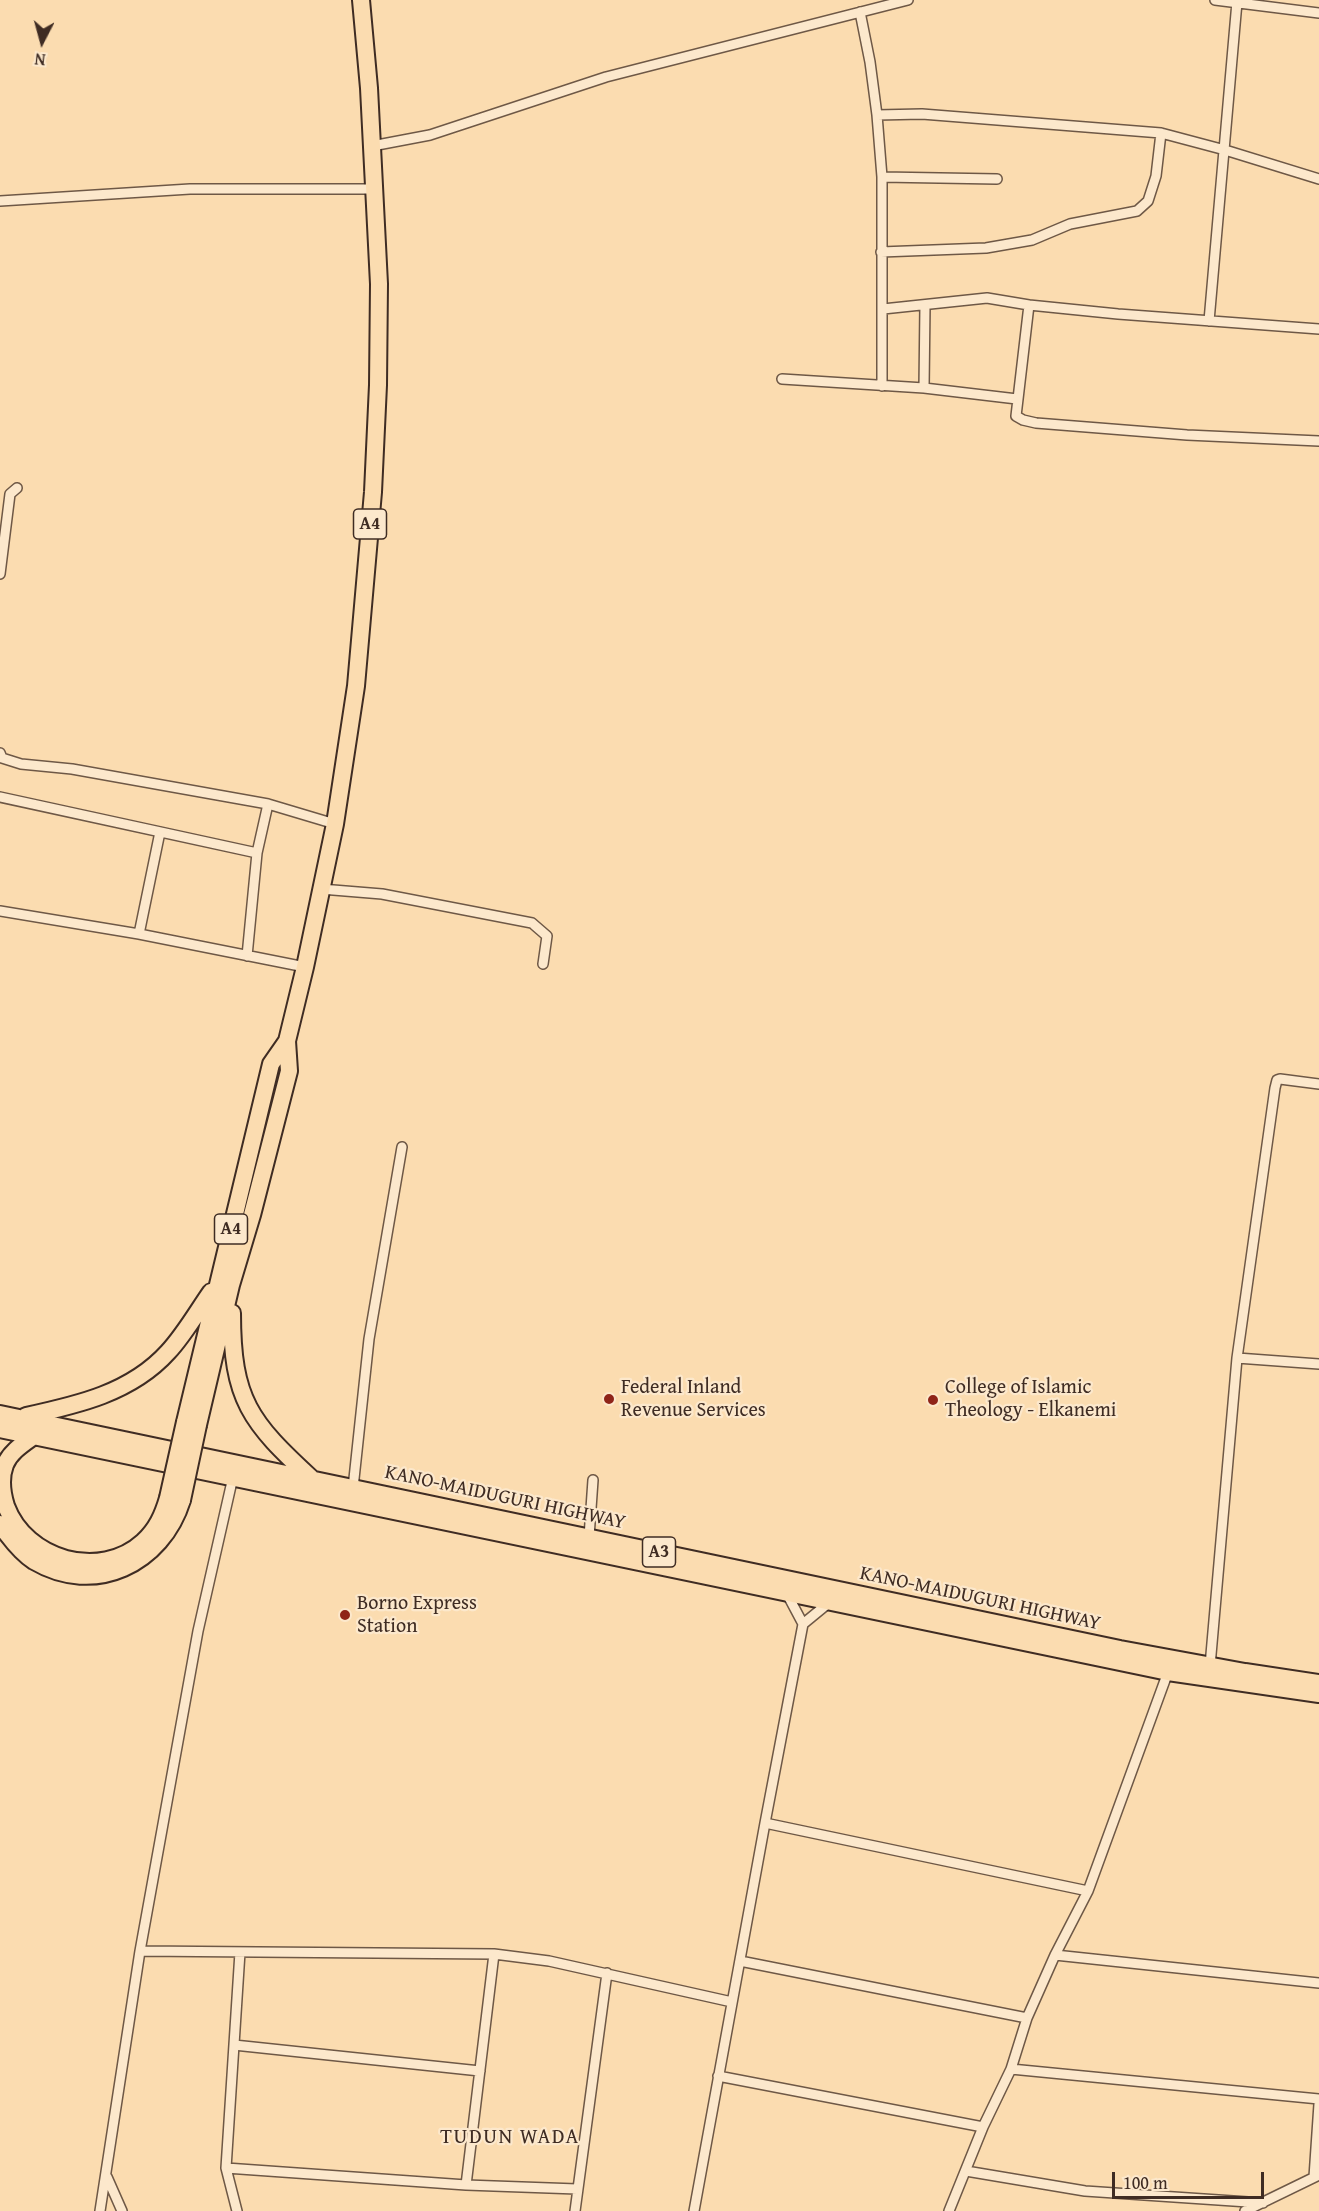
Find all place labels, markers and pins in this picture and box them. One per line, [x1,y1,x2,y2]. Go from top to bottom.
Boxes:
place label: Federal Inland Revenue Services [621,1376,766,1423]
place label: College of Islamic Theology - Elkanemi [945,1376,1116,1423]
marker: Federal Inland Revenue Services [602,1392,616,1406]
marker: College of Islamic Theology - Elkanemi [926,1393,940,1407]
place label: Borno Express Station [357,1592,477,1639]
marker: Borno Express Station [338,1608,352,1622]

